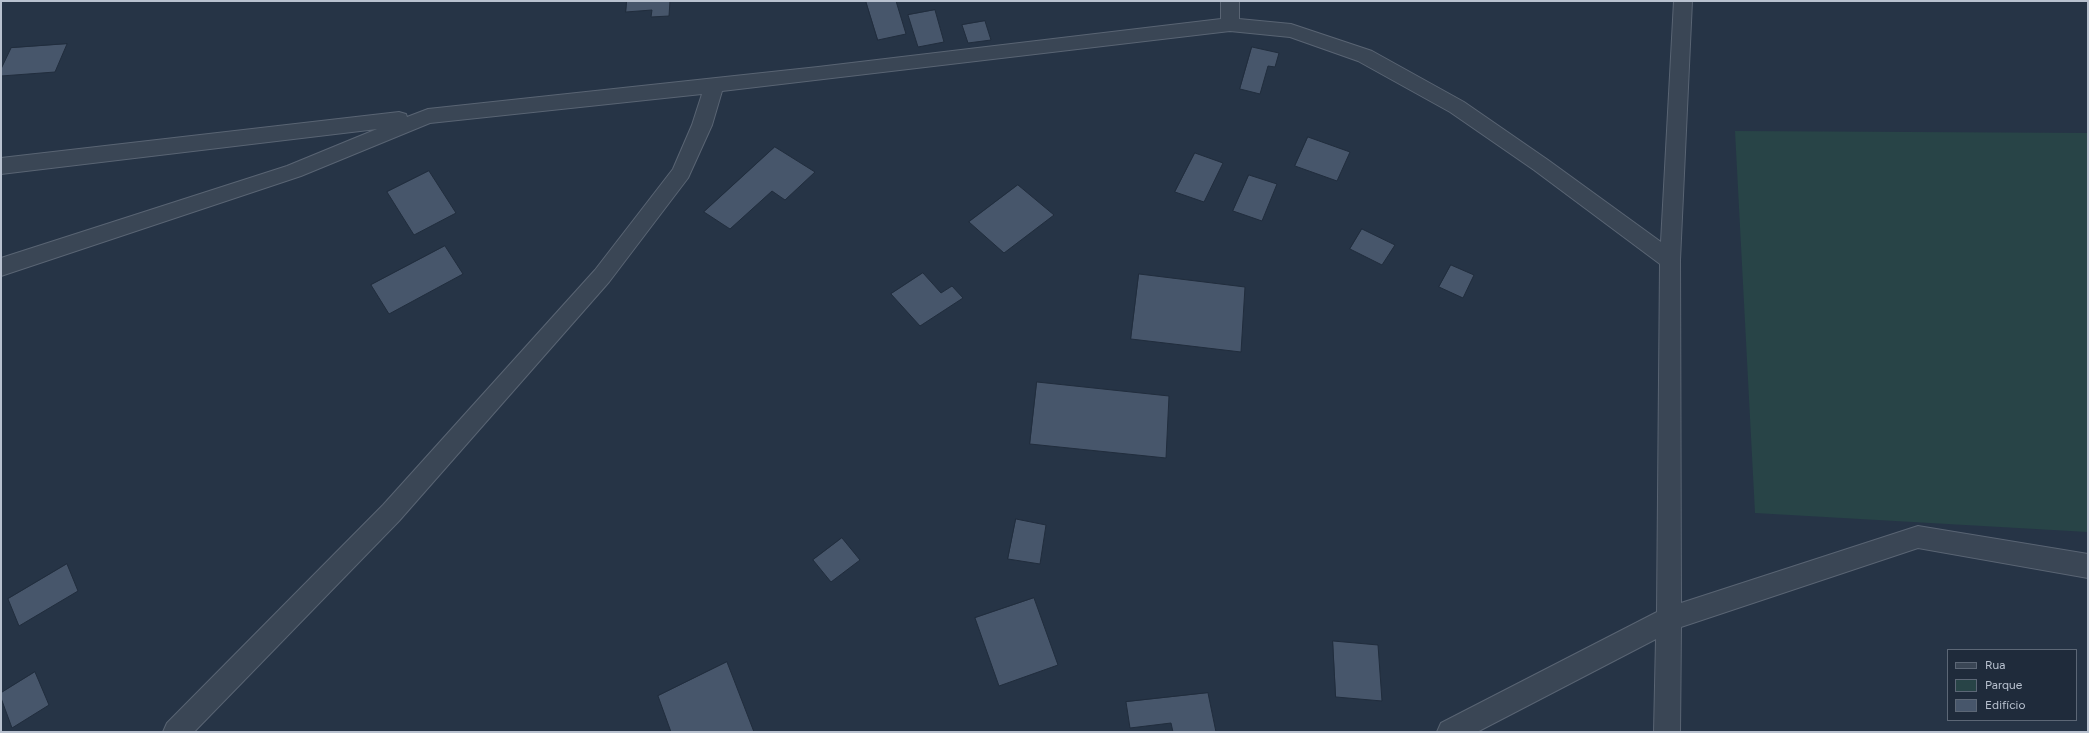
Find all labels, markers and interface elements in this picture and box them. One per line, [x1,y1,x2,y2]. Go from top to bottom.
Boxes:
legend [1947,649,2077,721]
text: Rua [1985,658,2005,672]
text: Parque [1985,678,2022,692]
text: Edifício [1985,698,2025,712]

